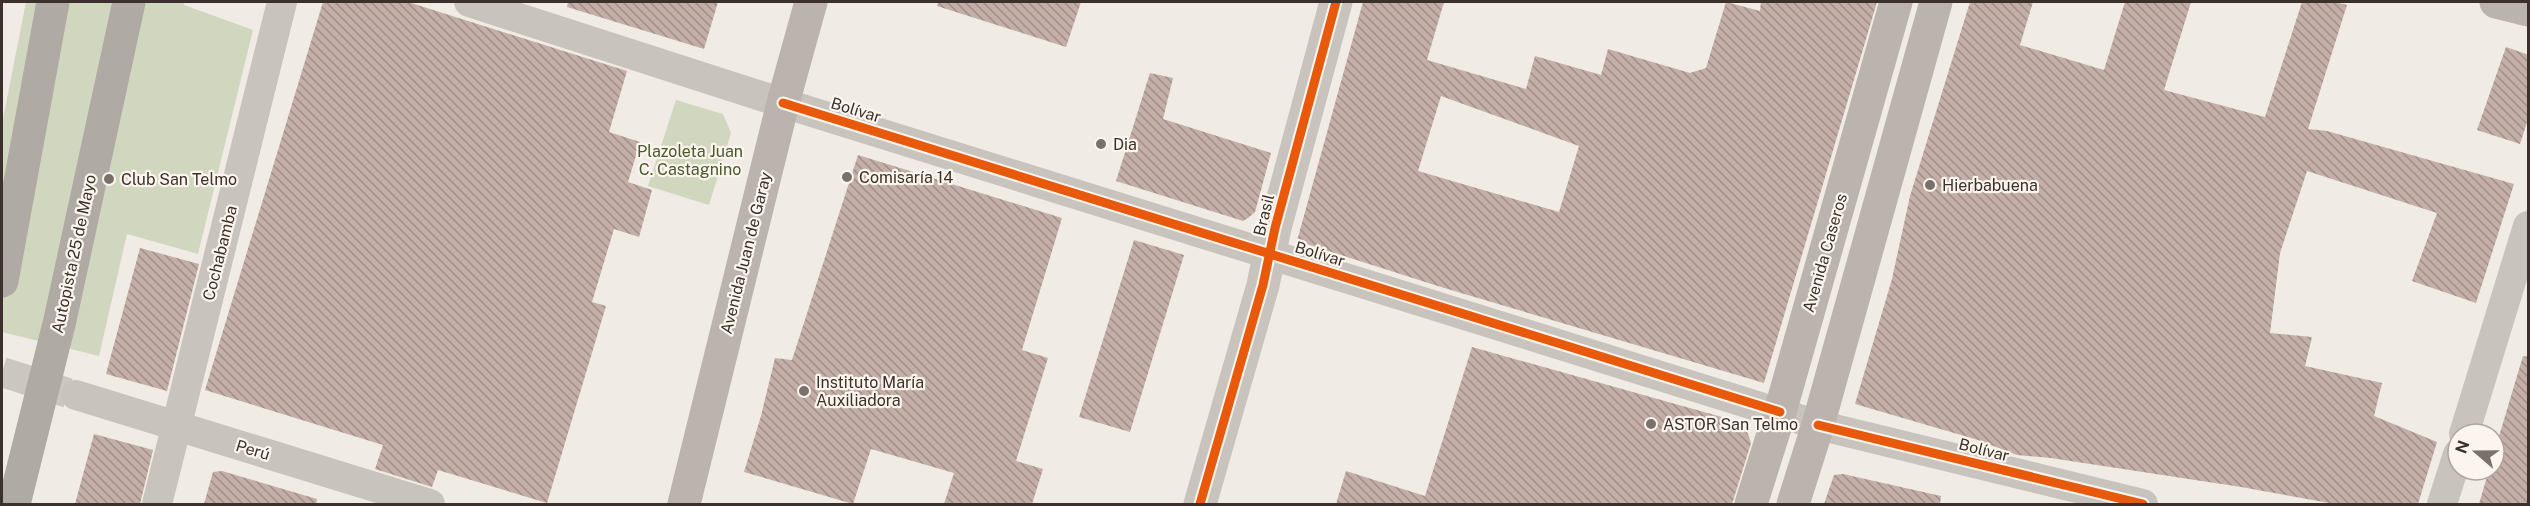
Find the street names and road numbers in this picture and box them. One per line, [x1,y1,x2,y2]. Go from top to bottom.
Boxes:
street label: Bolívar [829,93,883,127]
street label: Avenida Juan de Garay [717,170,775,336]
street label: Autopista 25 de Mayo [48,173,100,335]
street label: Avenida Caseros [1799,191,1851,315]
street label: Brasil [1250,192,1278,238]
street label: Cochabamba [199,204,241,302]
street label: Bolívar [1293,237,1347,271]
street label: Bolívar [1957,435,2011,465]
street label: Perú [234,436,272,464]

